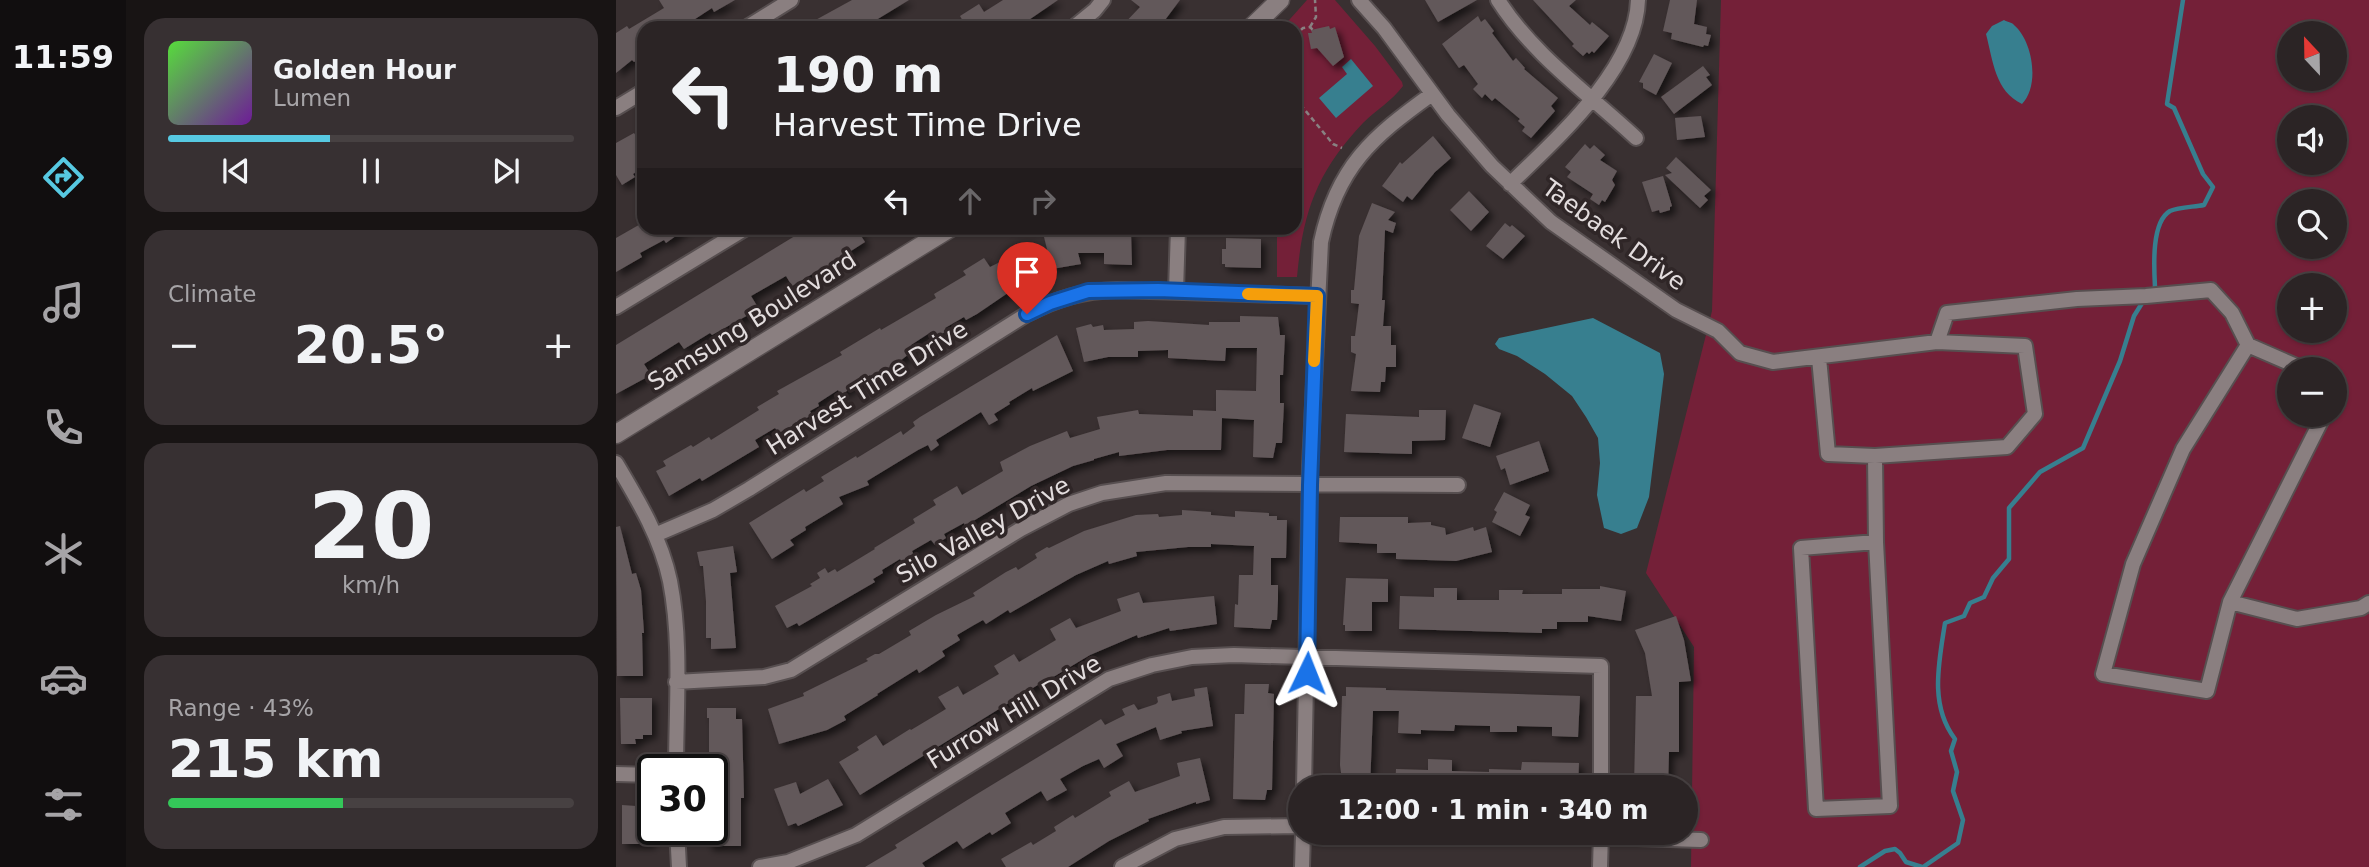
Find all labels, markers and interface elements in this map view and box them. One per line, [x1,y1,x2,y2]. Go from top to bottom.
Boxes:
north arrow [2277,21,2347,91]
map controls [2277,21,2347,427]
text: 11:59 [12,38,114,76]
text: 190 m [773,47,943,104]
icon: left [658,49,749,140]
text: Golden Hour [273,55,456,85]
text: Lumen [273,85,351,111]
button: sound [2277,105,2347,175]
text: Harvest Time Drive [773,106,1082,144]
icon: previous [217,152,255,190]
icon: pause [352,152,390,190]
icon: next [487,152,525,190]
icon: directions [39,153,88,202]
street label: Taebaek Drive [1536,173,1691,296]
icon: left [878,182,916,220]
icon: ahead [951,182,989,220]
icon: right [1024,182,1062,220]
button: search [2277,189,2347,259]
pin [997,242,1057,314]
street label: Samsung Boulevard [643,245,861,397]
icon: arrive [1008,253,1046,291]
button: + [2277,273,2347,343]
icon: music [39,278,88,327]
text: Climate [168,281,257,307]
text: 20.5° [294,315,448,375]
street label: Harvest Time Drive [761,315,973,461]
text: − [168,323,200,367]
text: + [542,323,574,367]
button: − [2277,357,2347,427]
icon: phone [39,403,88,452]
street label: Silo Valley Drive [891,471,1075,589]
text: 20 [308,474,434,579]
icon: climate [39,529,88,578]
text: km/h [342,572,400,598]
position arrow [1270,636,1344,710]
street label: Furrow Hill Drive [922,649,1106,775]
icon: car [39,654,88,703]
text: Range · 43% [168,695,314,721]
text: 215 km [168,729,383,789]
speed limit sign: 30 [637,754,728,845]
icon: filters [39,780,88,829]
text: 12:00 · 1 min · 340 m [1338,795,1648,825]

